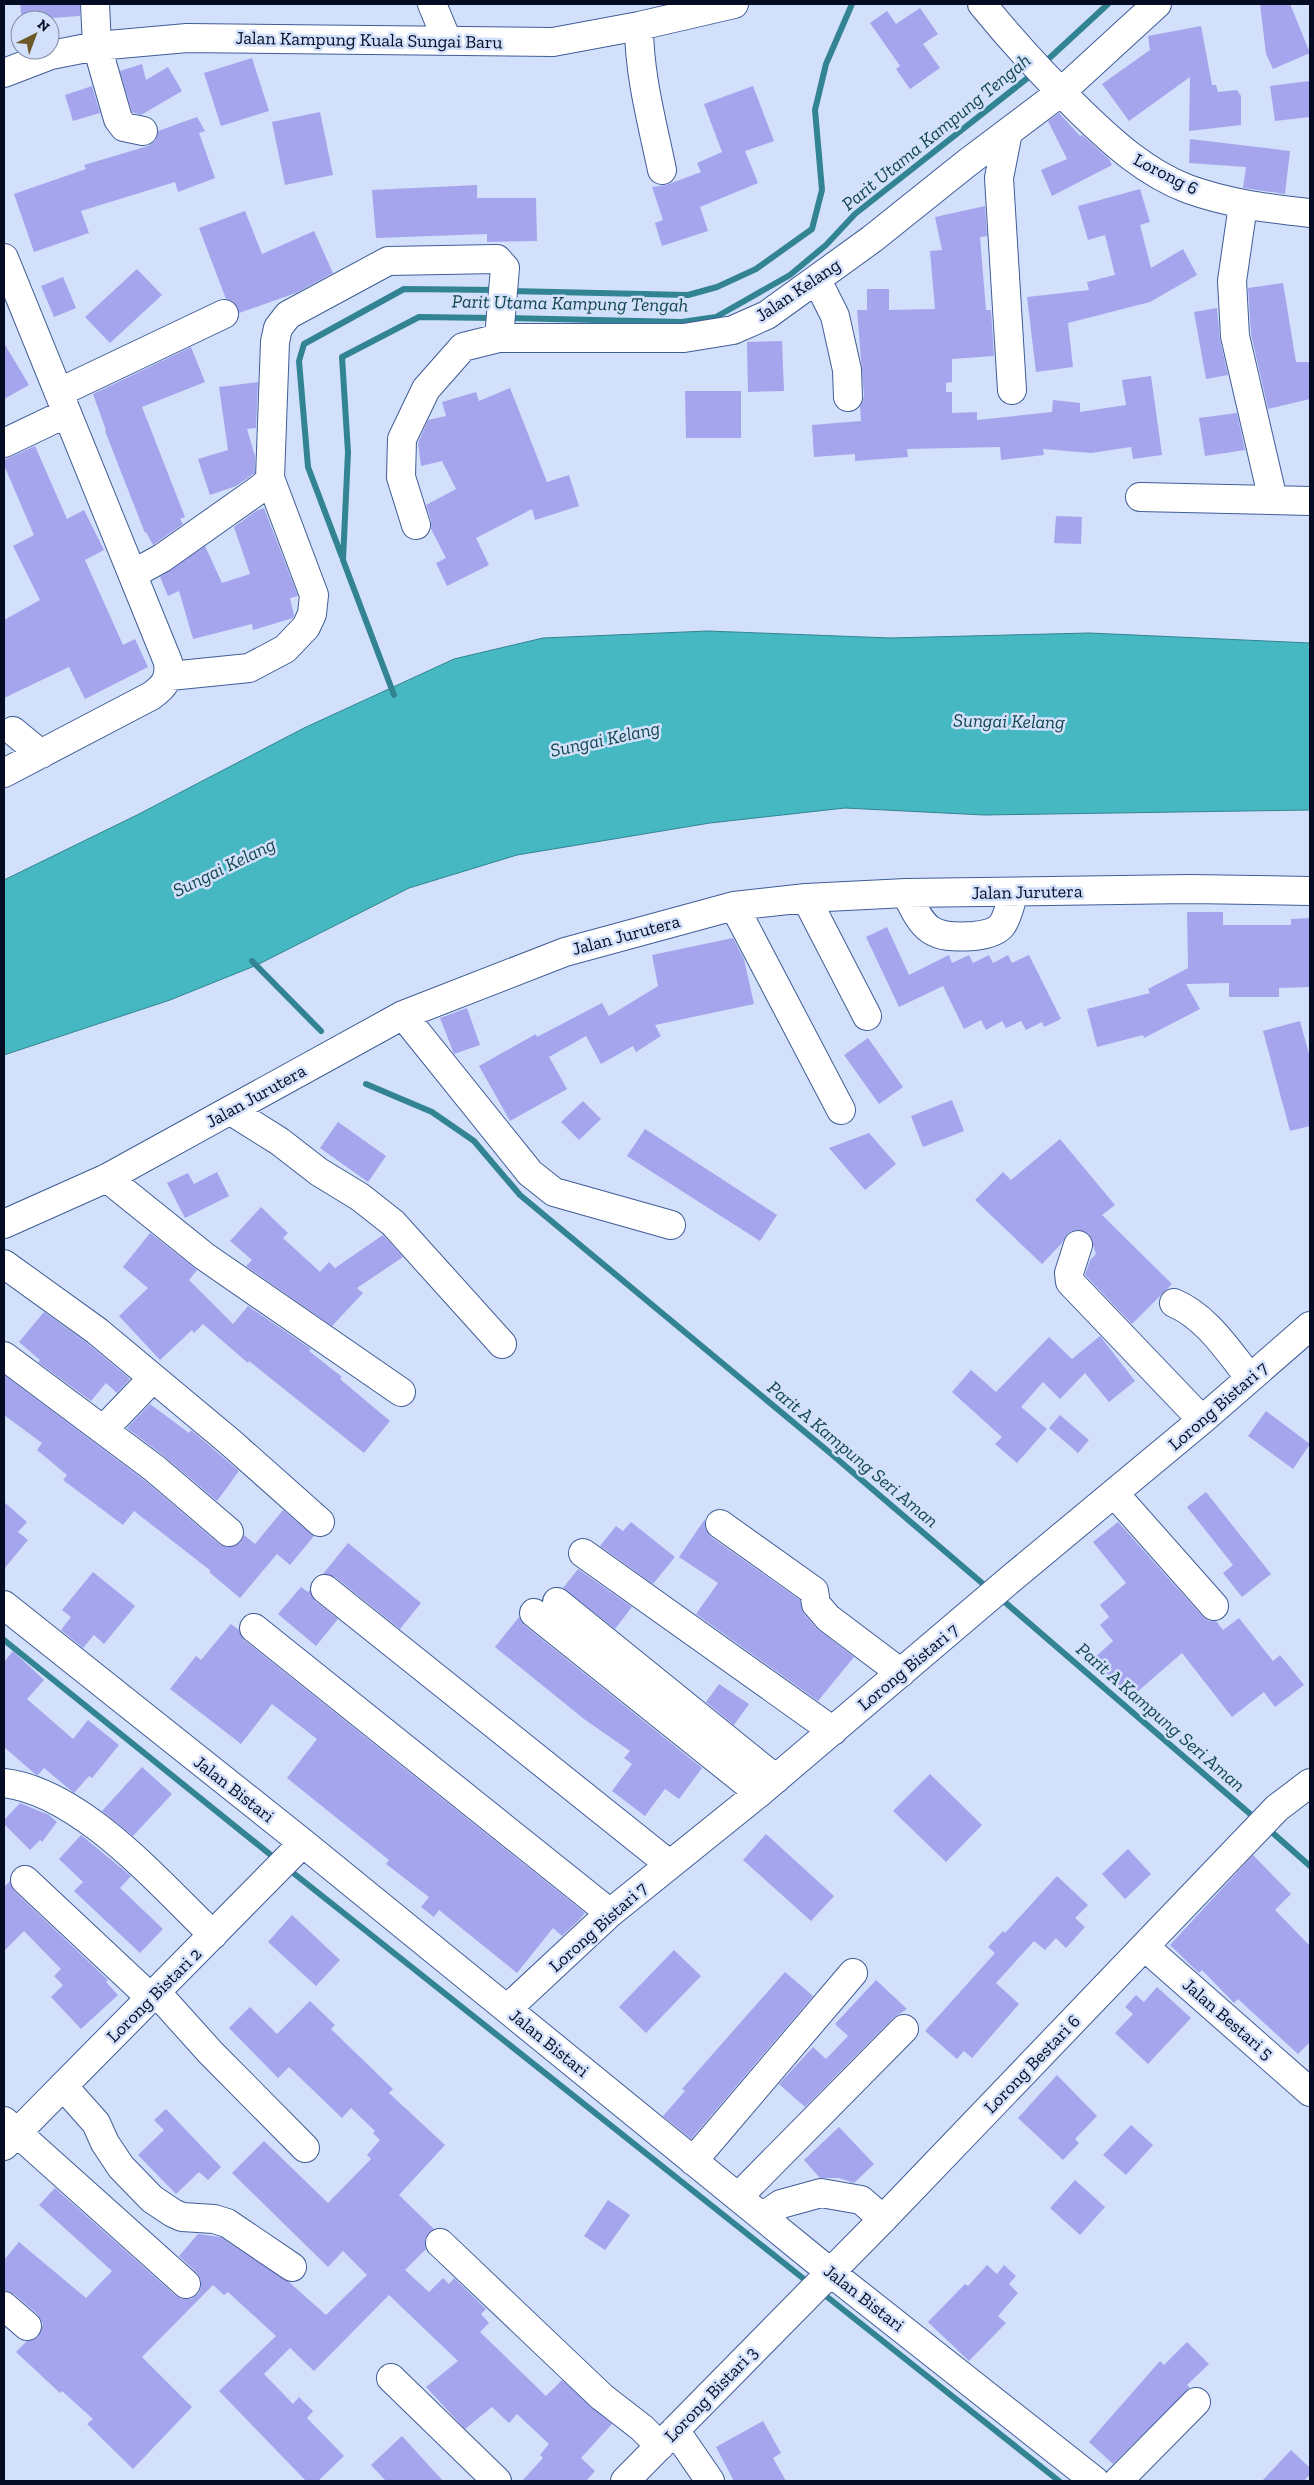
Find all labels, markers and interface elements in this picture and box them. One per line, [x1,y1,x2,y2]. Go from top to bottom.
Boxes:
north arrow [10,10,60,60]
text: N [34,16,53,36]
street label: Jalan Kampung Kuala Sungai Baru [235,27,503,53]
water label: Parit Utama Kampung Tengah [837,49,1035,215]
street label: Lorong 6 [1130,148,1202,200]
street label: Jalan Kelang [751,254,845,326]
water label: Parit Utama Kampung Tengah [451,289,689,317]
water label: Sungai Kelang [953,709,1065,733]
water label: Sungai Kelang [548,716,662,762]
water label: Sungai Kelang [169,832,279,902]
street label: Jalan Jurutera [971,880,1083,904]
street label: Jalan Jurutera [570,910,683,960]
street label: Jalan Jurutera [202,1059,310,1133]
street label: Lorong Bistari 7 [1164,1357,1273,1455]
water label: Parit A Kampung Seri Aman [763,1376,943,1532]
street label: Lorong Bistari 7 [853,1618,963,1715]
water label: Parit A Kampung Seri Aman [1072,1637,1250,1797]
street label: Jalan Bistari [189,1751,279,1827]
street label: Lorong Bistari 7 [544,1877,652,1977]
street label: Lorong Bistari 2 [102,1943,206,2047]
street label: Jalan Bestari 5 [1178,1974,1278,2064]
street label: Jalan Bistari [505,2004,593,2082]
street label: Lorong Bestari 6 [979,2010,1085,2118]
street label: Jalan Bistari [819,2260,909,2336]
street label: Lorong Bistari 3 [660,2341,762,2447]

